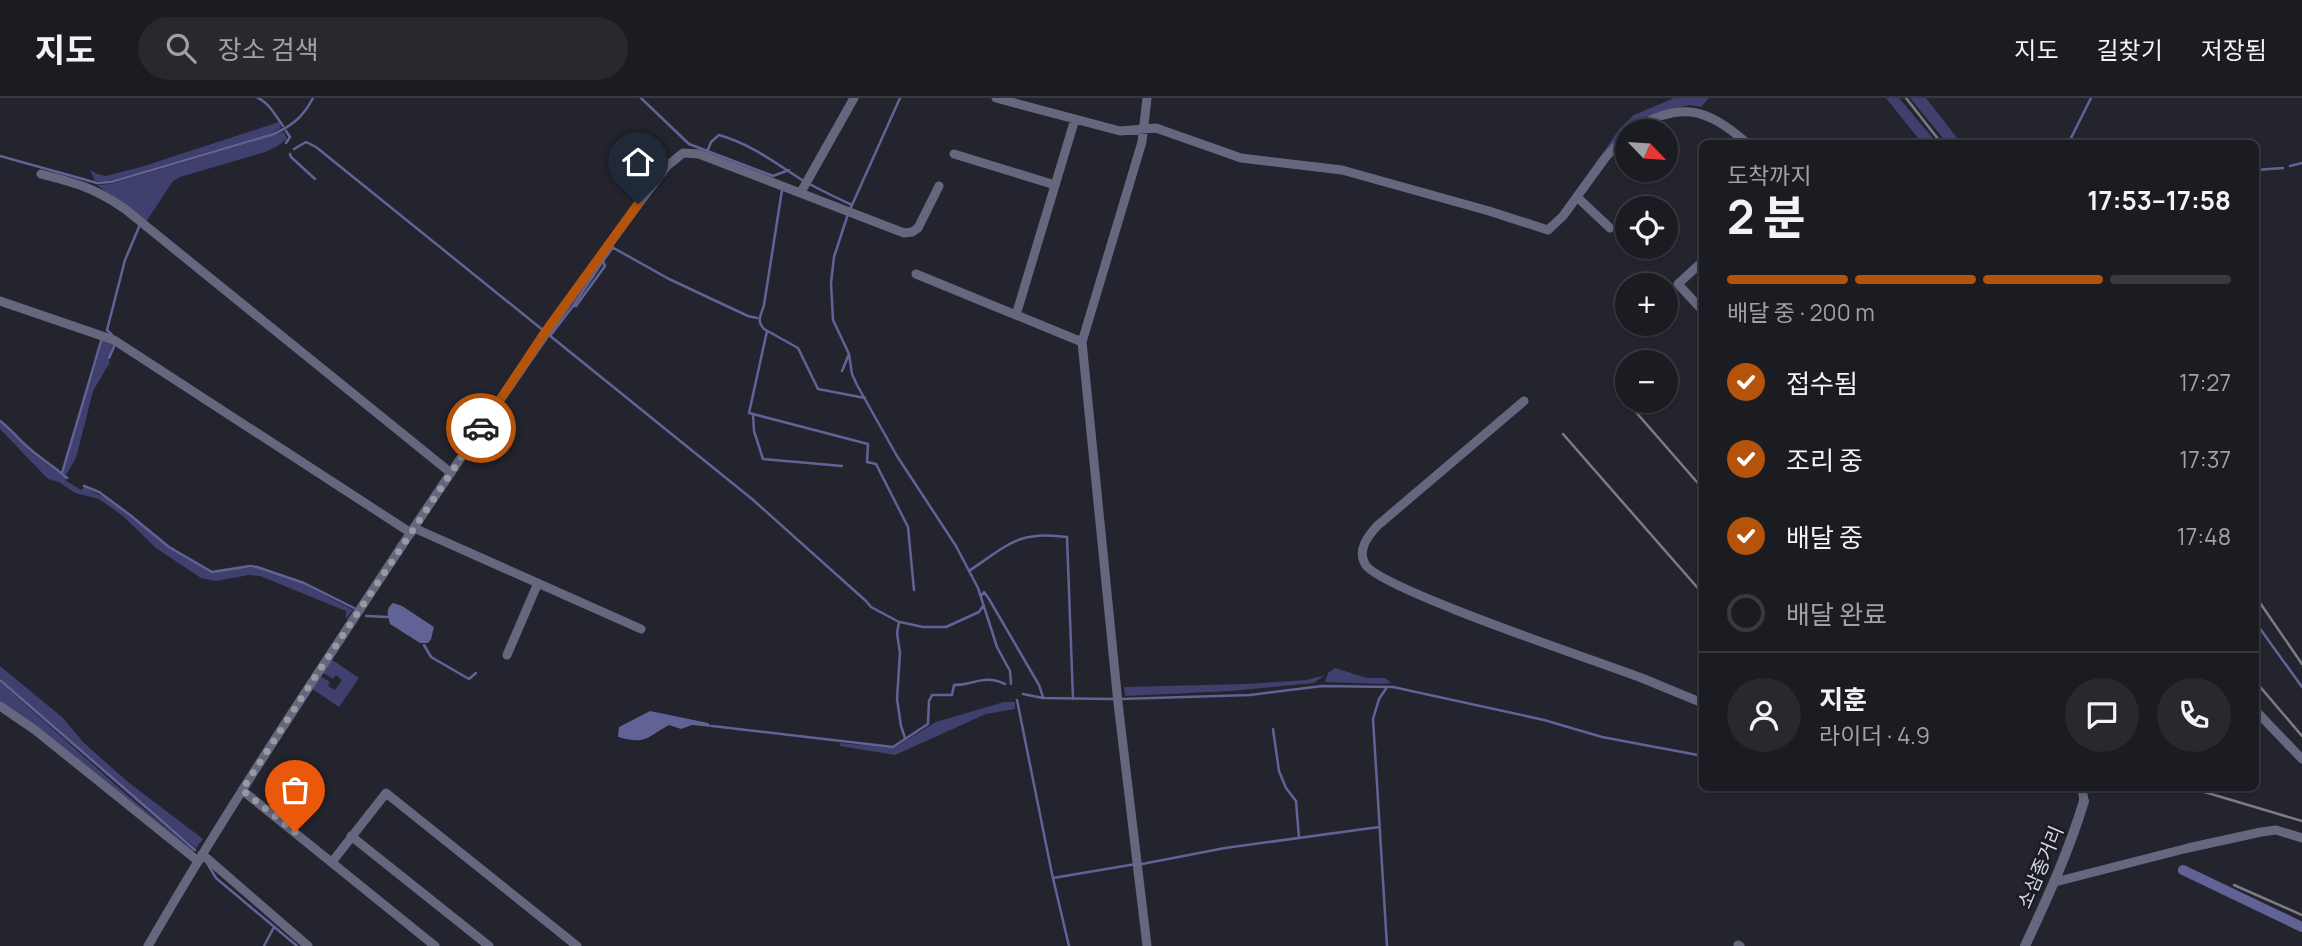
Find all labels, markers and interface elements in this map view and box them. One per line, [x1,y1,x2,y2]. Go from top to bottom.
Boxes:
search box [138,17,628,80]
text: 지도 [35,27,96,72]
icon: search [162,29,200,67]
text: 장소 검색 [218,31,319,67]
text: 지도 [2014,33,2059,66]
text: 길찾기 [2097,33,2163,66]
text: 저장됨 [2201,33,2267,66]
north arrow [1615,119,1678,182]
map controls [1615,119,1678,413]
pin [608,132,668,204]
icon: home [619,143,657,181]
text: 도착까지 [1727,159,1812,191]
text: 17:53–17:58 [2087,182,2231,218]
text: 2 분 [1727,185,1806,248]
button: locate [1615,196,1678,259]
button: + [1615,273,1678,336]
text: 배달 중 · 200 m [1727,296,1875,328]
button: − [1615,350,1678,413]
icon: check [1727,363,1765,401]
text: 접수됨 [1786,365,1858,401]
text: 17:27 [2179,366,2231,398]
courier [446,393,516,463]
icon: car [462,409,500,447]
icon: check [1727,440,1765,478]
text: 조리 중 [1786,442,1863,478]
text: 17:37 [2179,443,2231,475]
icon: check [1727,517,1765,555]
text: 배달 중 [1786,519,1863,555]
text: 17:48 [2177,520,2231,552]
text: 배달 완료 [1786,596,1887,632]
button: person [1727,678,1801,752]
button: chat [2065,678,2139,752]
button: phone [2157,678,2231,752]
text: 지훈 [1819,681,1867,717]
text: 라이더 · 4.9 [1819,719,1930,751]
pin [265,760,325,832]
icon: bag [276,771,314,809]
street label: 소삼종거리 [2011,822,2069,912]

